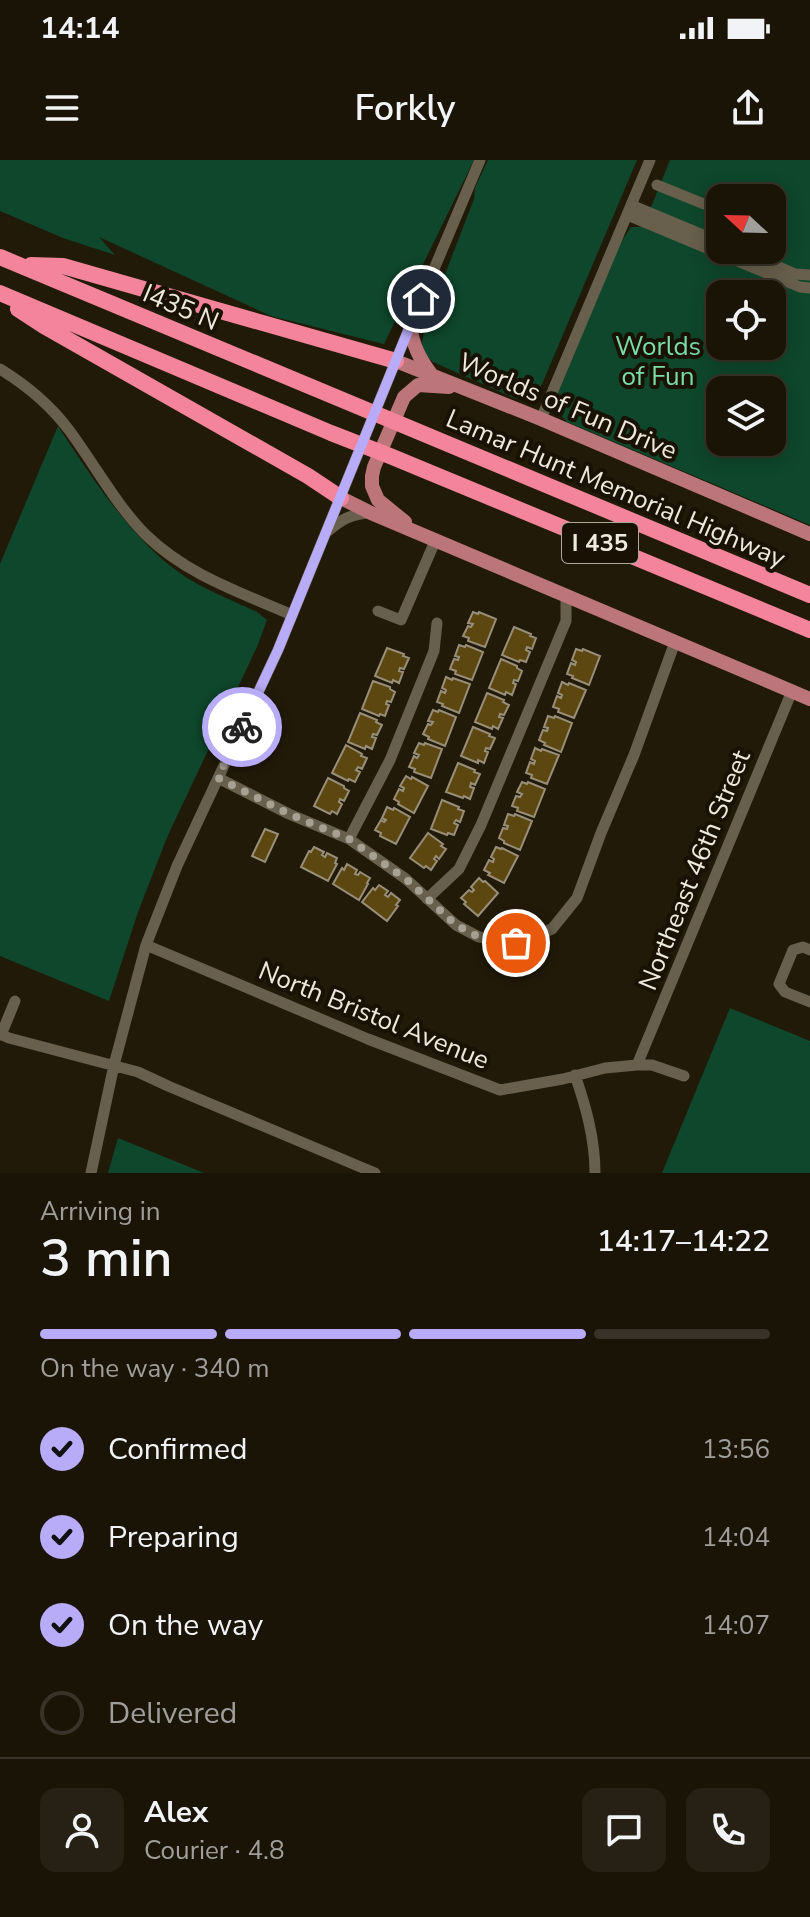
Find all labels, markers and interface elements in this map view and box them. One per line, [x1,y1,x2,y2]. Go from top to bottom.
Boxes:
text: 14:14 [40,8,119,49]
text: Forkly [355,84,455,133]
icon: menu [40,86,84,130]
icon: share [726,86,770,130]
north arrow [706,184,786,264]
map controls [706,184,786,456]
pin [387,265,455,333]
street label: I435 N [137,276,224,339]
icon: home [399,277,443,321]
button: locate [706,280,786,360]
park label: Worlds of Fun [615,329,701,394]
street label: Worlds of Fun Drive [453,345,682,468]
button: layers [706,376,786,456]
street label: Lamar Hunt Memorial Highway [441,401,791,576]
road number: I 435 [562,523,638,563]
courier [202,687,282,767]
icon: bike [220,705,264,749]
street label: Northeast 46th Street [630,744,759,995]
pin [482,909,550,977]
icon: bag [494,921,538,965]
street label: North Bristol Avenue [253,953,494,1078]
text: Arriving in [40,1194,161,1229]
text: 14:17–14:22 [597,1221,770,1262]
text: 3 min [40,1223,173,1294]
text: On the way · 340 m [40,1351,269,1386]
icon: check [40,1427,84,1471]
text: Confirmed [108,1429,248,1470]
text: 13:56 [702,1432,770,1467]
icon: check [40,1515,84,1559]
text: Preparing [108,1517,239,1558]
text: 14:04 [702,1520,770,1555]
icon: check [40,1603,84,1647]
text: On the way [108,1605,263,1646]
text: 14:07 [702,1608,770,1643]
text: Delivered [108,1693,237,1734]
button: person [40,1788,124,1872]
button: chat [582,1788,666,1872]
button: phone [686,1788,770,1872]
text: Alex [144,1792,208,1833]
text: Courier · 4.8 [144,1833,285,1868]

